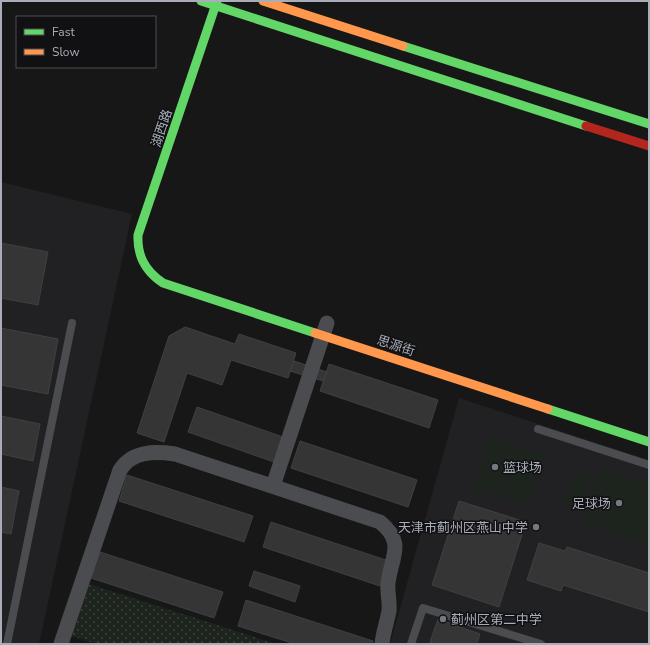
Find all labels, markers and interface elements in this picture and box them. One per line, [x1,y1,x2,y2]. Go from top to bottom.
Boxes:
legend [16,16,156,68]
text: Fast [52,24,75,40]
text: Slow [52,44,80,60]
street label: 湖西路 [147,107,177,150]
street label: 思源街 [374,331,417,361]
place label: 篮球场 [503,459,542,477]
marker: 篮球场 [490,462,500,472]
place label: 足球场 [572,495,611,513]
marker: 足球场 [614,498,624,508]
place label: 天津市蓟州区燕山中学 [398,519,528,537]
marker: 天津市蓟州区燕山中学 [531,522,541,532]
place label: 蓟州区第二中学 [451,611,542,629]
marker: 蓟州区第二中学 [438,614,448,624]

